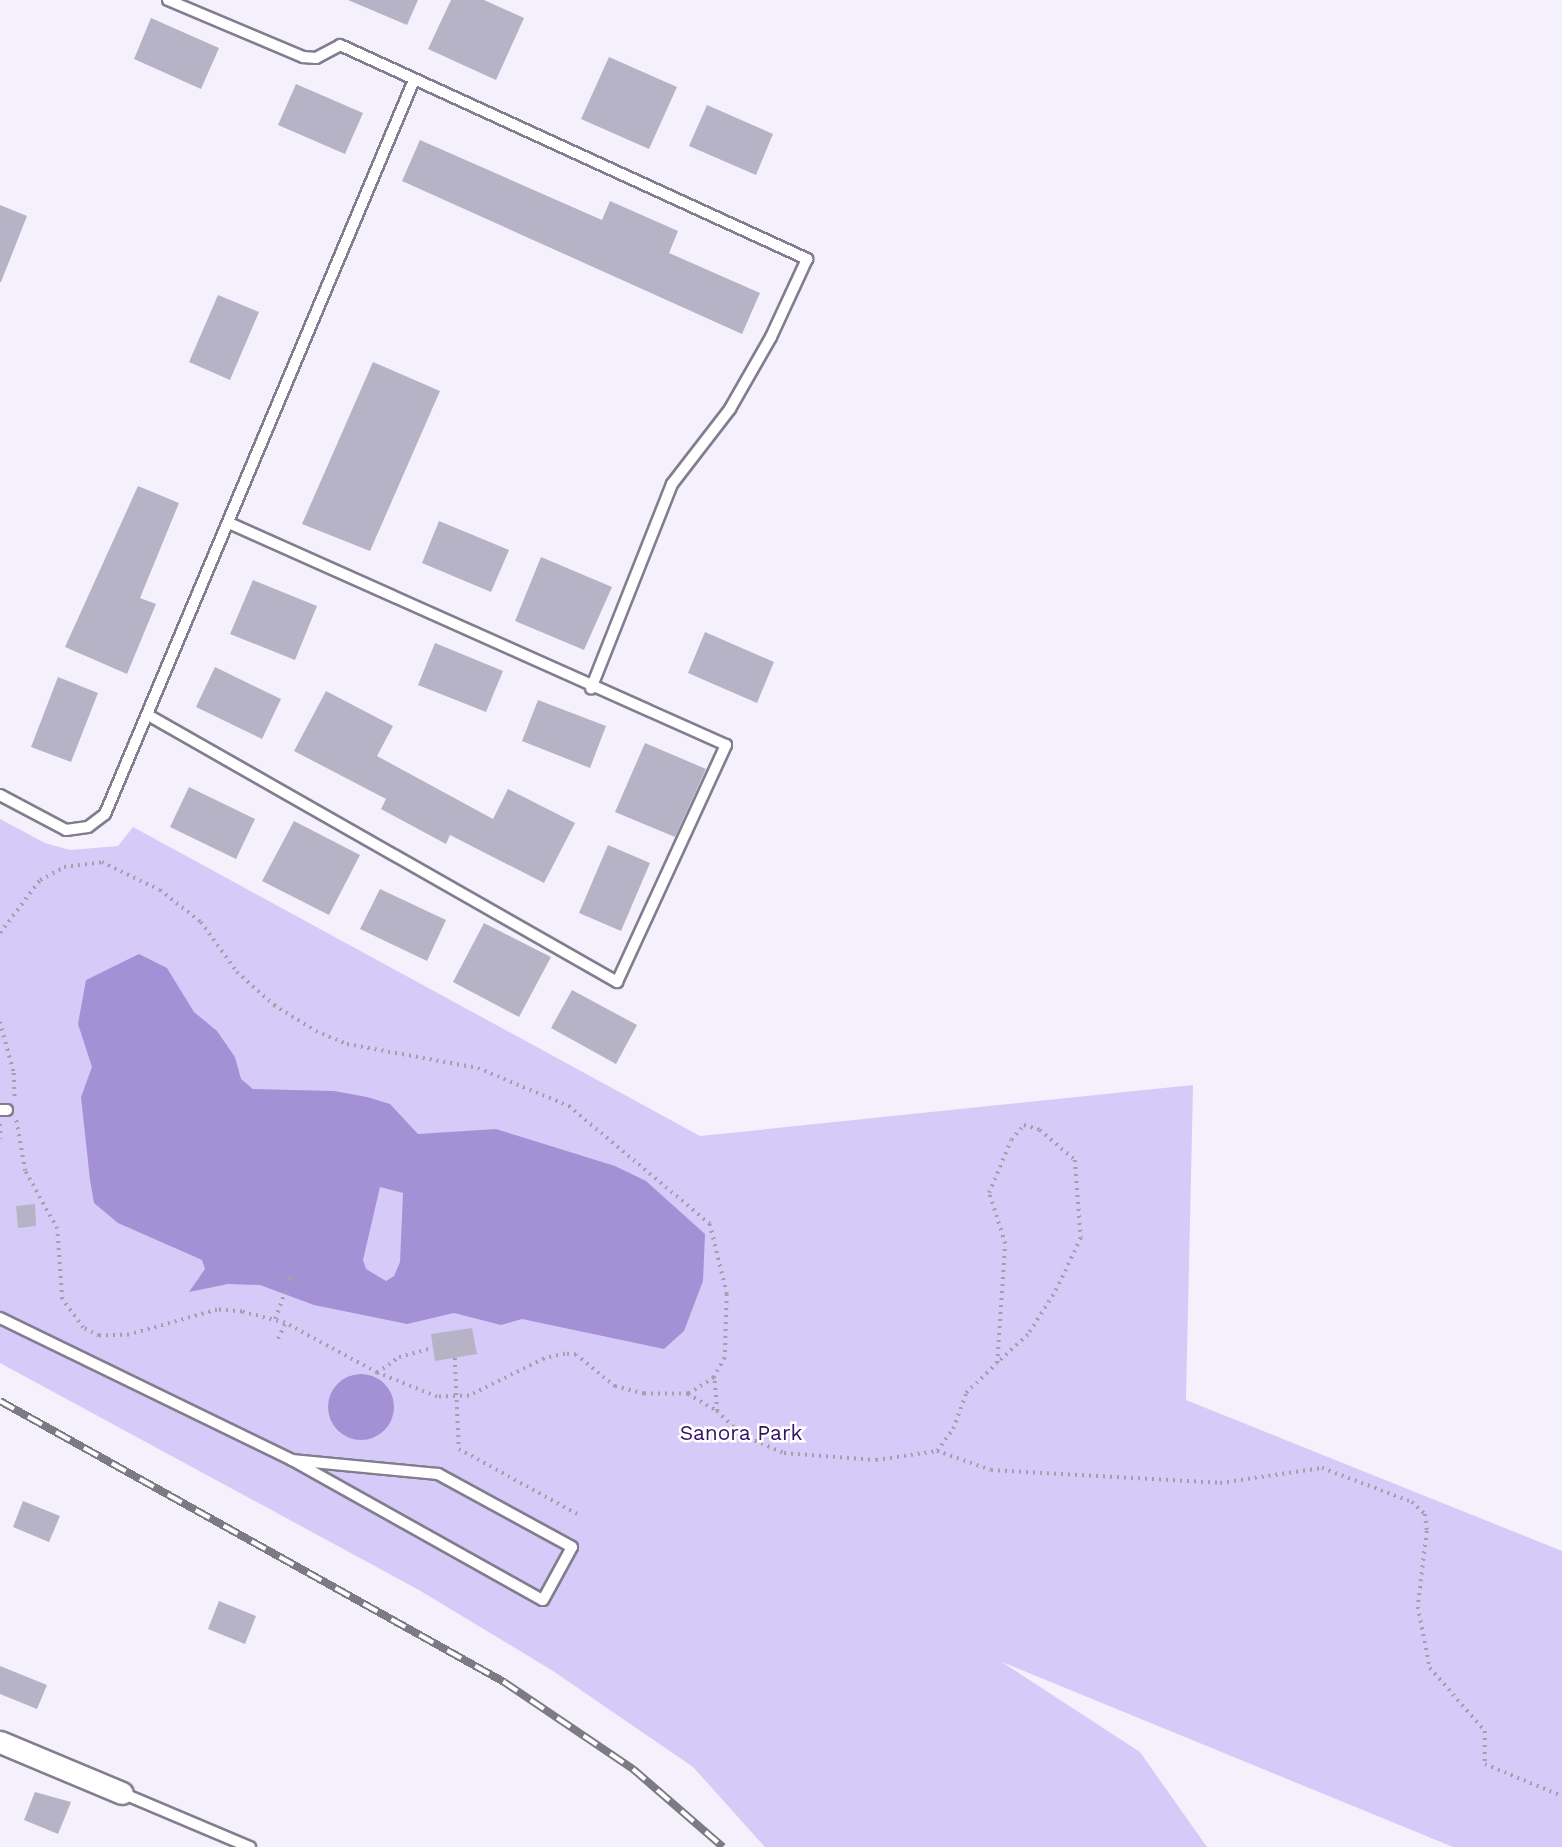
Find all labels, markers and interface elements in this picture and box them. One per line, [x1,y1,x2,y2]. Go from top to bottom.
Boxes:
park label: Sanora Park [679,1420,803,1446]

